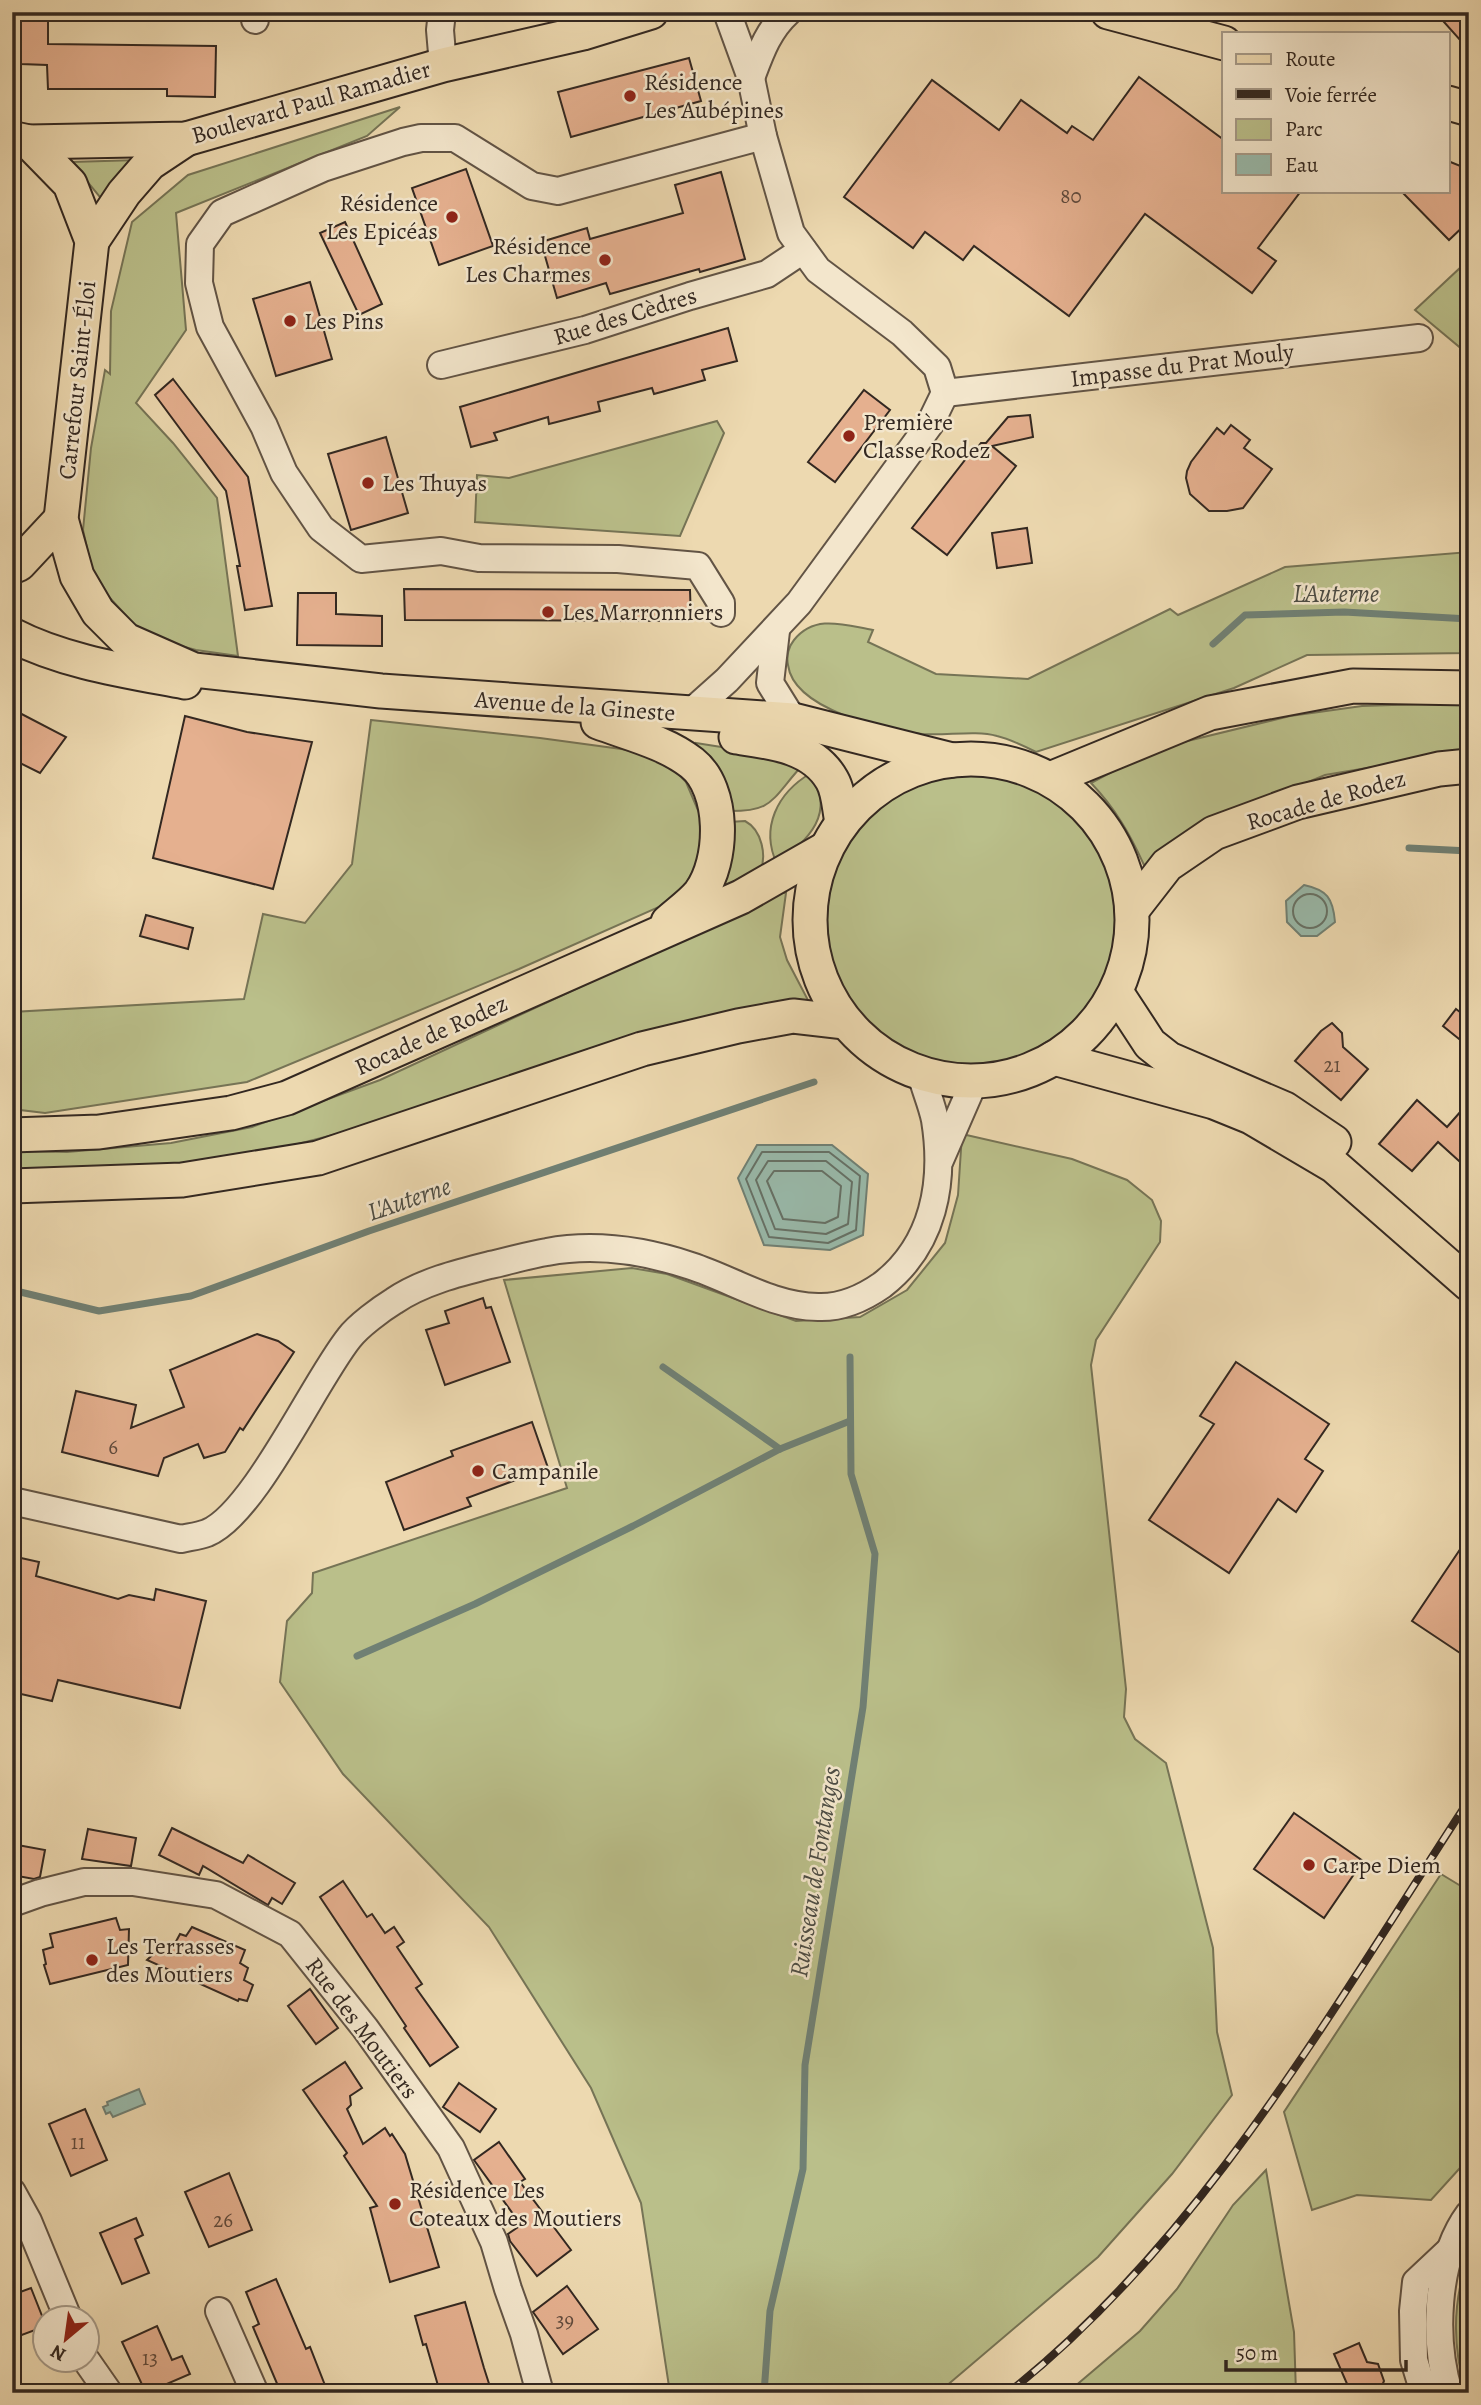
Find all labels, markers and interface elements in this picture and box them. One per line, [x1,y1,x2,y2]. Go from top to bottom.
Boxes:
legend [1222,32,1450,192]
text: Route [1285,45,1335,73]
street label: Boulevard Paul Ramadier [188,53,434,151]
place label: Résidence Les Aubépines [644,66,784,126]
text: Voie ferrée [1284,81,1377,109]
marker: Résidence Les Aubépines [622,88,638,104]
text: Parc [1285,115,1323,143]
text: Eau [1285,151,1319,179]
house number: 80 [1060,182,1082,210]
place label: Résidence Les Epicéas [326,187,438,247]
marker: Résidence Les Epicéas [444,209,460,225]
place label: Résidence Les Charmes [465,230,591,290]
marker: Résidence Les Charmes [597,252,613,268]
street label: Carrefour Saint-Éloi [51,279,103,481]
street label: Rue des Cèdres [550,279,700,353]
place label: Les Pins [304,305,384,337]
marker: Les Pins [282,313,298,329]
street label: Impasse du Prat Mouly [1068,335,1296,395]
place label: Première Classe Rodez [863,406,990,466]
marker: Première Classe Rodez [841,428,857,444]
place label: Les Thuyas [382,467,487,499]
marker: Les Thuyas [360,475,376,491]
water label: L'Auterne [1293,576,1379,611]
place label: Les Marronniers [562,596,723,628]
marker: Les Marronniers [540,604,556,620]
street label: Avenue de la Gineste [473,683,676,729]
street label: Rocade de Rodez [1243,762,1409,838]
street label: Rocade de Rodez [349,987,513,1083]
house number: 21 [1323,1051,1341,1079]
water label: L'Auterne [362,1168,456,1230]
house number: 6 [108,1433,118,1461]
place label: Campanile [492,1455,599,1487]
marker: Campanile [470,1463,486,1479]
water label: Ruisseau de Fontanges [781,1764,849,1980]
place label: Carpe Diem [1323,1849,1441,1881]
marker: Carpe Diem [1301,1857,1317,1873]
place label: Les Terrasses des Moutiers [106,1930,235,1990]
street label: Rue des Moutiers [298,1951,426,2105]
marker: Les Terrasses des Moutiers [84,1952,100,1968]
house number: 11 [71,2128,85,2156]
place label: Résidence Les Coteaux des Moutiers [409,2174,622,2234]
marker: Résidence Les Coteaux des Moutiers [387,2196,403,2212]
house number: 26 [213,2206,233,2234]
north arrow [32,2304,102,2374]
house number: 39 [556,2306,574,2334]
scale bar [1226,2328,1406,2372]
text: N [46,2338,71,2368]
text: 50 m [1236,2339,1278,2367]
house number: 13 [142,2344,158,2372]

